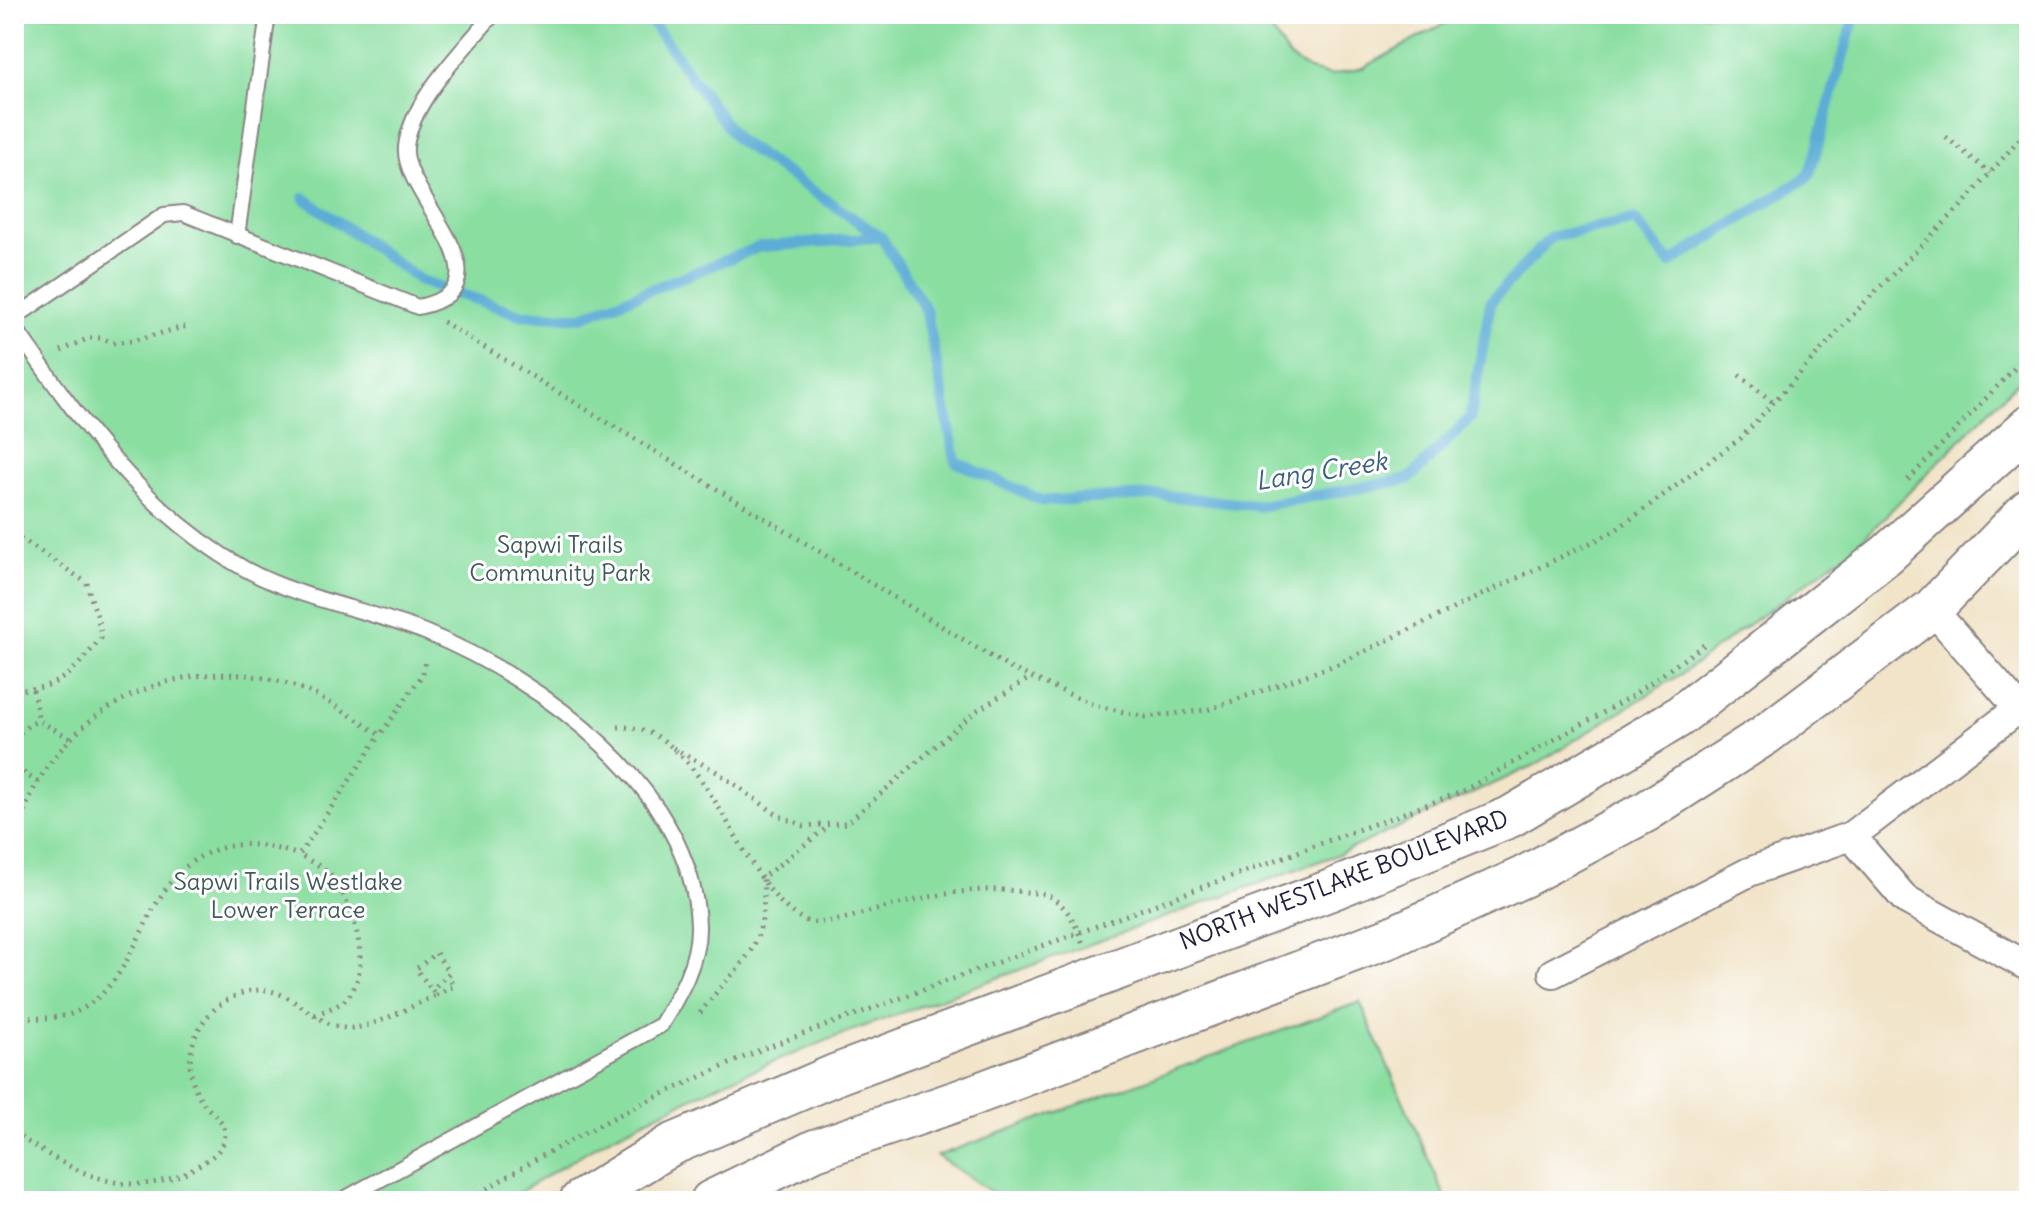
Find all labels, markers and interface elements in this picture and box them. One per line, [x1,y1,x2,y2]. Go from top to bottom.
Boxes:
water label: Lang Creek [1253,444,1391,497]
park label: Sapwi Trails Community Park [469,529,651,587]
street label: NORTH WESTLAKE BOULEVARD [1175,802,1512,956]
park label: Sapwi Trails Westlake Lower Terrace [173,866,403,924]

